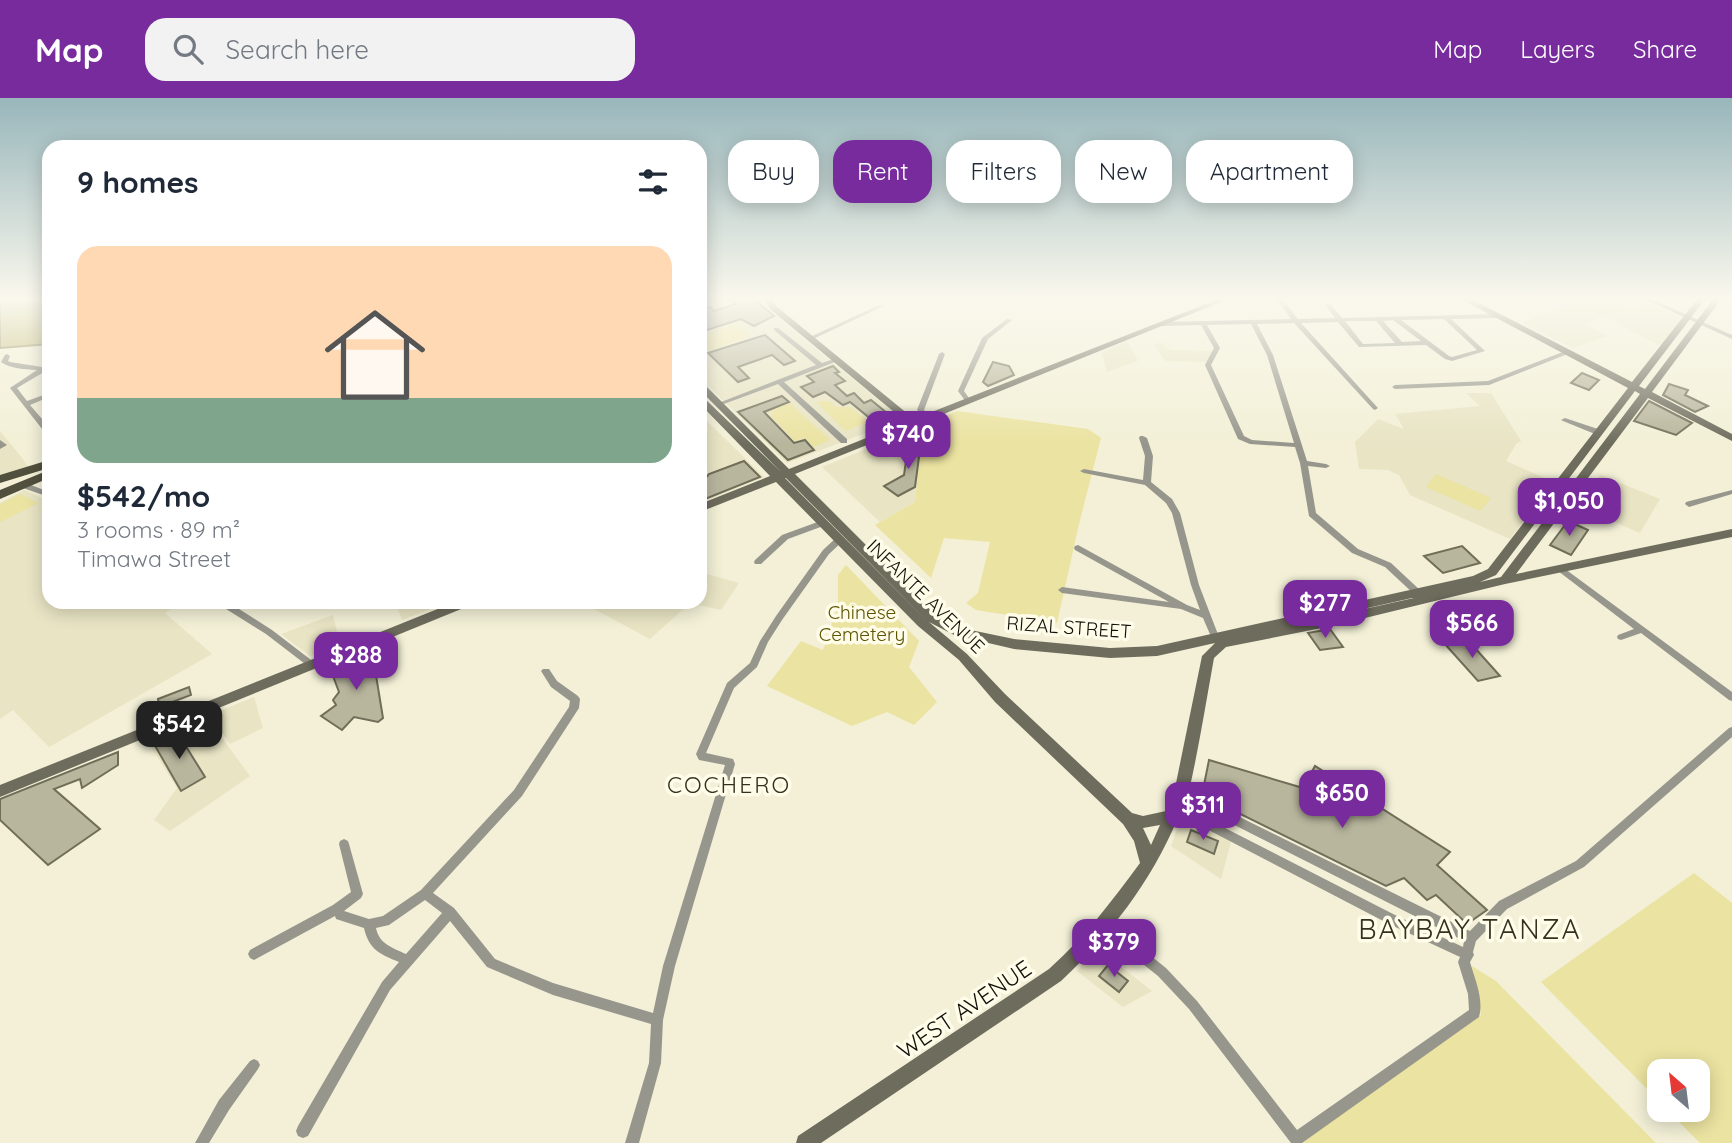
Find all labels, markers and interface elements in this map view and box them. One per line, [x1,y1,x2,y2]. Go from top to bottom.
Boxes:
search box [145,18,635,81]
text: Map [35,29,103,70]
icon: search [169,30,207,68]
text: Search here [225,33,369,66]
text: Map [1433,34,1482,64]
text: Layers [1520,34,1595,64]
text: Share [1633,34,1697,64]
chip: Buy [728,140,819,203]
chip: Rent [833,140,932,203]
chip: Filters [946,140,1061,203]
chip: New [1075,140,1172,203]
chip: Apartment [1186,140,1353,203]
text: 9 homes [77,163,199,201]
icon: filters [634,163,672,201]
icon: home [312,292,438,418]
pin: $740 [867,412,949,471]
text: $740 [881,419,935,448]
text: $542/mo [77,477,210,515]
pin: $1,050 [1512,478,1626,538]
text: $1,050 [1534,486,1604,515]
text: 3 rooms · 89 m² [77,515,240,544]
street label: INFANTE AVENUE [862,534,990,658]
text: Timawa Street [77,544,231,573]
pin: $277 [1284,580,1366,640]
text: $277 [1299,588,1351,617]
park label: Chinese Cemetery [819,600,905,646]
pin: $566 [1431,601,1513,660]
text: $566 [1446,608,1498,637]
street label: RIZAL STREET [1006,611,1132,643]
pin: $288 [315,632,397,692]
text: $288 [330,640,382,669]
pin: $542 [138,702,220,761]
text: $542 [152,709,206,738]
district label: COCHERO [667,770,791,799]
pin: $650 [1301,770,1383,830]
text: $650 [1315,778,1369,807]
pin: $311 [1162,782,1244,842]
text: $311 [1181,790,1225,819]
district label: BAYBAY TANZA [1358,911,1582,946]
pin: $379 [1073,920,1155,979]
text: $379 [1088,927,1140,956]
street label: WEST AVENUE [891,953,1037,1065]
north arrow [1647,1059,1710,1122]
map controls [1647,1059,1710,1122]

